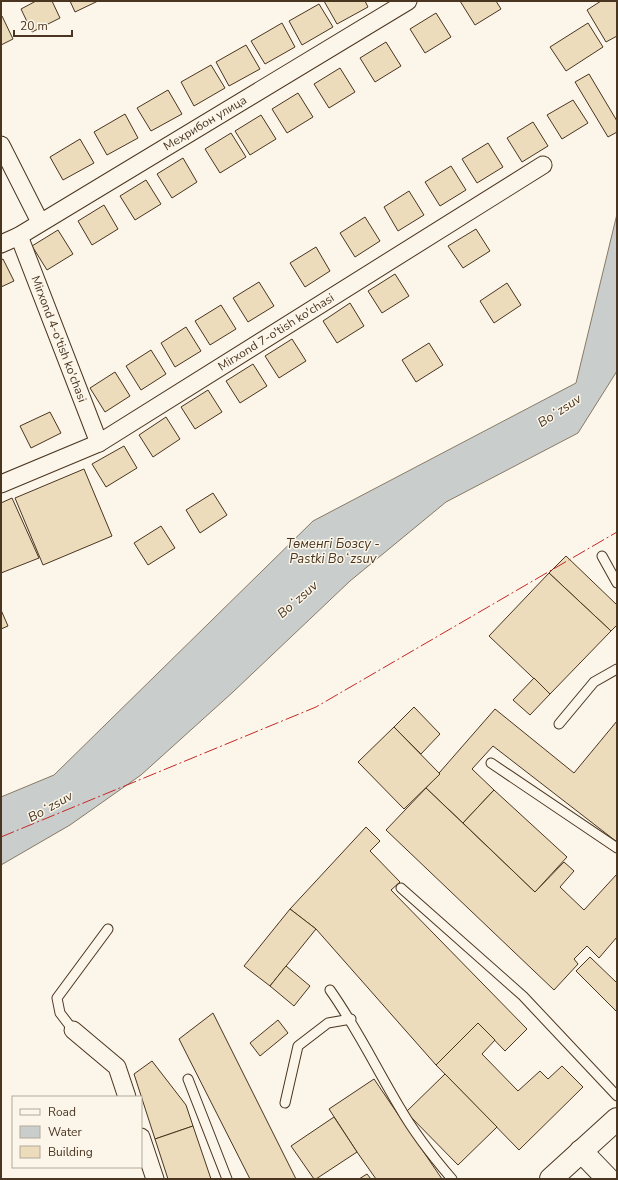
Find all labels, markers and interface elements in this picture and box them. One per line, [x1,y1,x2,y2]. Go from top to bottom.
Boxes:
scale bar [14,12,72,38]
text: 20 m [20,18,48,34]
street label: Мехрибон улица [160,92,250,154]
street label: Mirxond 4-o'tish ko'chasi [28,274,90,404]
street label: Mirxond 7-o'tish ko'chasi [215,290,337,374]
water label: Boʻzsuv [534,389,586,432]
water label: Төменгі Бозсу - Pastki Boʻzsuv [286,535,380,568]
water label: Boʻzsuv [273,576,323,623]
water label: Boʻzsuv [25,787,77,827]
legend [12,1096,142,1168]
text: Road [48,1104,76,1120]
text: Water [48,1124,82,1140]
text: Building [48,1144,93,1160]

